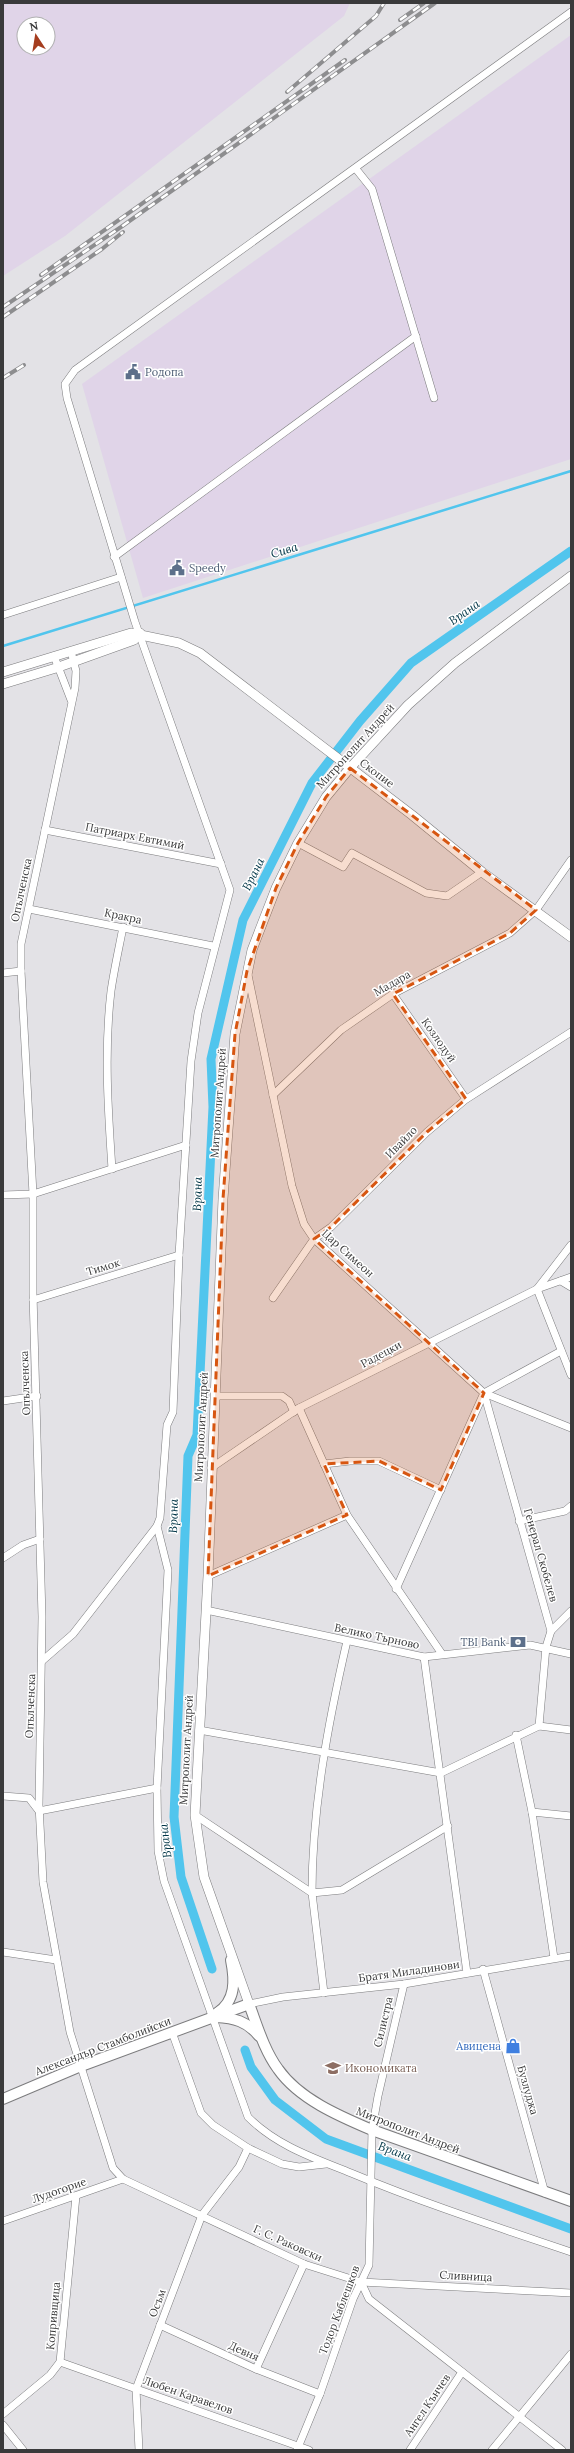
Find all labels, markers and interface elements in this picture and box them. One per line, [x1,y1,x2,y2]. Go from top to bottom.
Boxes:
north arrow [16,16,56,56]
text: N [28,18,40,34]
public building icon: Родопа [124,363,142,381]
place label: Родопа [145,365,184,379]
water label: Сива [269,539,300,561]
public building icon: Speedy [168,559,186,577]
place label: Speedy [189,561,226,575]
water label: Врана [446,596,483,628]
street label: Митрополит Андрей [313,700,397,792]
street label: Скопие [357,756,397,791]
street label: Патриарх Евтимий [84,820,186,852]
water label: Врана [238,855,268,893]
street label: Опълченска [7,857,35,923]
street label: Кракра [103,905,143,927]
street label: Мадара [371,967,413,999]
street label: Козлодуй [419,1015,459,1065]
street label: Митрополит Андрей [207,1048,229,1158]
street label: Ивайло [382,1123,420,1161]
water label: Врана [189,1176,205,1212]
street label: Цар Симеон [319,1226,377,1280]
street label: Тимок [85,1255,122,1279]
street label: Радецки [358,1337,404,1371]
street label: Опълченска [17,1350,33,1416]
street label: Митрополит Андрей [191,1372,211,1482]
water label: Врана [165,1498,181,1534]
street label: Генерал Скобелев [521,1507,561,1604]
street label: Велико Търново [333,1620,421,1652]
bank icon: TBI Bank [509,1633,527,1651]
place label: TBI Bank [461,1635,506,1649]
street label: Опълченска [22,1673,38,1739]
street label: Митрополит Андрей [176,1695,196,1805]
water label: Врана [155,1823,175,1859]
street label: Братя Миладинови [358,1957,461,1985]
street label: Силистра [370,1995,396,2049]
street label: Александър Стамболийски [32,2014,173,2079]
shop icon: Авицена [504,2037,522,2055]
place label: Авицена [455,2039,501,2053]
school or university icon: Икономиката [324,2059,342,2077]
place label: Икономиката [345,2061,417,2075]
street label: Бузлуджа [514,2064,542,2117]
street label: Митрополит Андрей [354,2104,462,2156]
water label: Врана [376,2138,414,2164]
street label: Лудогорие [30,2174,88,2206]
street label: Г. С. Раковски [251,2222,325,2264]
street label: Тодор Каблешков [316,2263,362,2356]
street label: Сливница [439,2268,493,2284]
street label: Копривщица [43,2281,63,2351]
street label: Осъм [145,2287,169,2319]
street label: Девня [226,2338,262,2364]
street label: Ангел Кънчев [400,2371,453,2440]
street label: Любен Каравелов [141,2373,235,2417]

